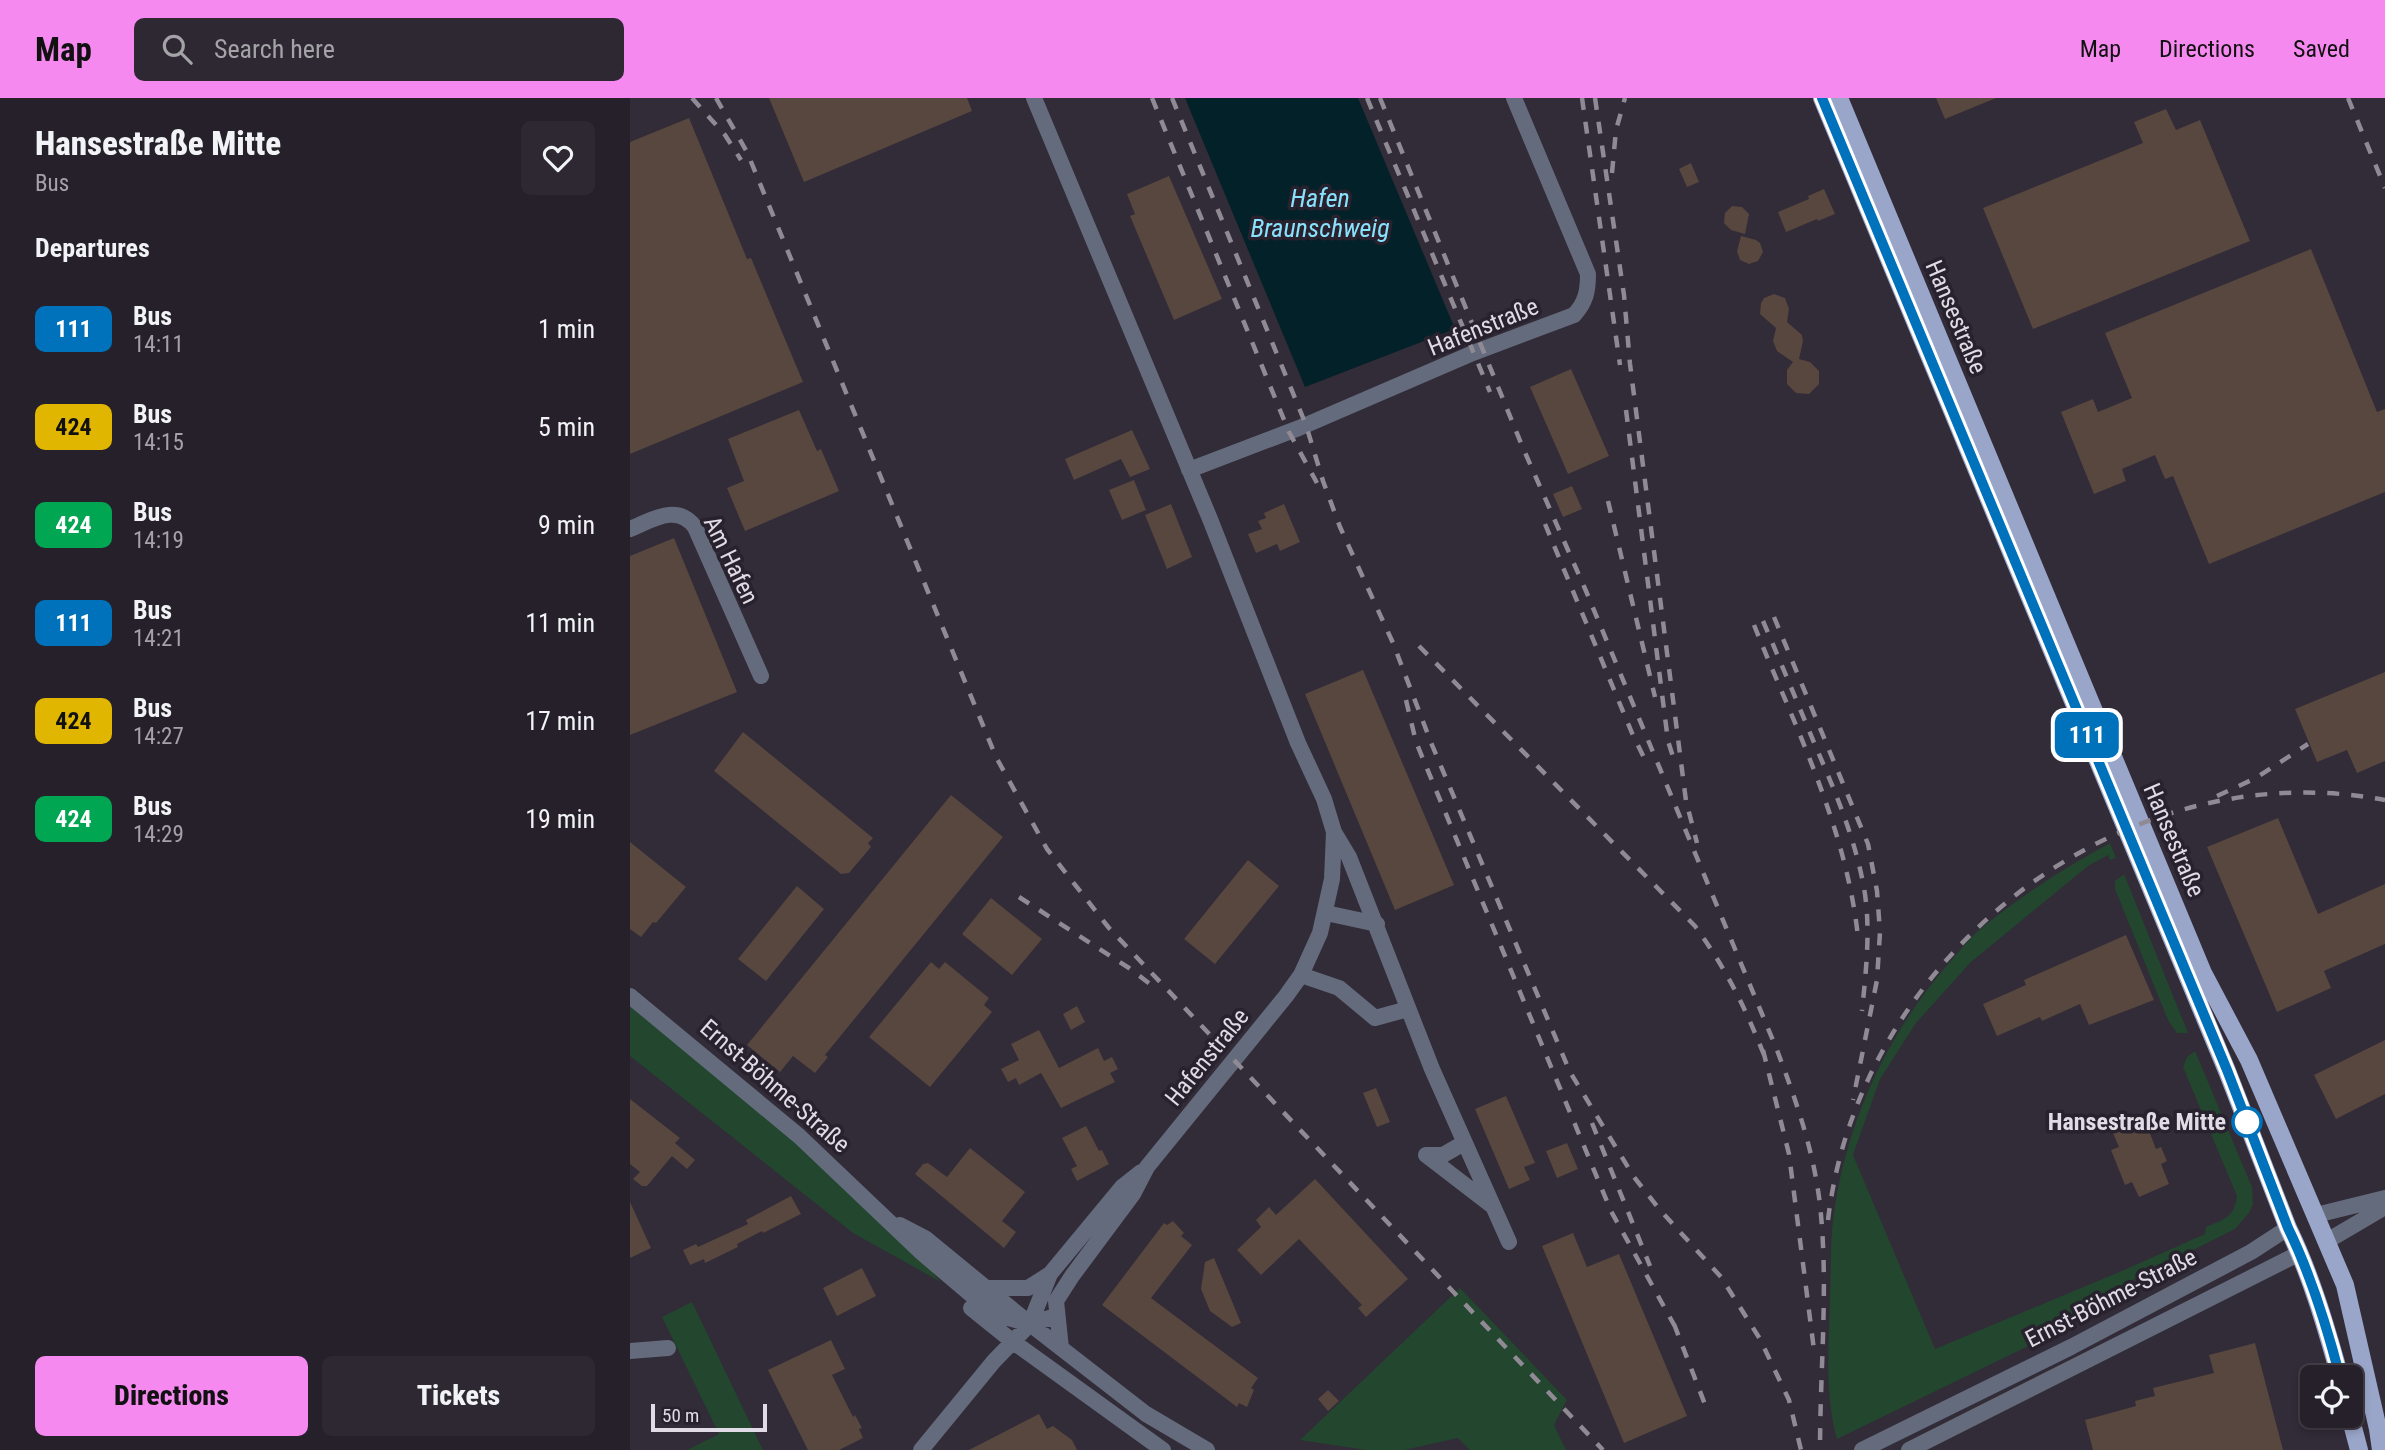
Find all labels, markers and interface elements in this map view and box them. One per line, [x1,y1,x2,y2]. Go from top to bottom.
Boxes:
search box [134,18,624,81]
text: Map [35,30,92,69]
icon: search [158,30,196,68]
text: Search here [214,34,335,64]
text: Map [2080,35,2121,63]
text: Directions [2159,35,2255,63]
text: Saved [2293,35,2350,63]
button: heart [521,121,595,195]
text: Hansestraße Mitte [35,124,281,163]
text: Bus [35,170,69,197]
water label: Hafen Braunschweig [1250,183,1390,243]
text: Departures [35,233,150,263]
street label: Hansestraße [1920,256,1992,378]
street label: Hafenstraße [1424,292,1542,362]
text: Bus [133,301,172,331]
text: 1 min [538,314,595,344]
text: 111 [55,315,92,343]
text: 14:11 [133,331,184,358]
text: Bus [133,399,172,429]
text: 5 min [538,412,595,442]
text: 424 [55,413,92,441]
text: 14:15 [133,429,184,456]
text: Bus [133,497,172,527]
text: 9 min [538,510,595,540]
text: 424 [55,511,92,539]
street label: Am Hafen [698,512,764,608]
text: 14:19 [133,527,184,554]
text: Bus [133,595,172,625]
text: 11 min [525,608,595,638]
text: 111 [55,609,92,637]
text: 14:21 [133,625,184,652]
text: Bus [133,693,172,723]
text: 17 min [525,706,595,736]
text: 424 [55,707,92,735]
line badge: 111 [2047,712,2127,758]
text: 111 [2069,721,2105,749]
text: 14:27 [133,723,184,750]
street label: Hansestraße [2138,779,2210,901]
text: Bus [133,791,172,821]
text: 19 min [525,804,595,834]
text: 424 [55,805,92,833]
text: 14:29 [133,821,184,848]
street label: Hafenstraße [1159,1003,1255,1111]
street label: Ernst-Böhme-Straße [695,1014,855,1158]
marker: Hansestraße Mitte [2232,1107,2262,1137]
place label: Hansestraße Mitte [2048,1108,2226,1136]
street label: Ernst-Böhme-Straße [2021,1243,2201,1353]
button: Directions [35,1356,308,1436]
button: Tickets [322,1356,595,1436]
map controls [2300,1365,2363,1428]
button: locate [2300,1365,2363,1428]
scale bar [651,1401,766,1433]
text: 50 m [662,1404,699,1427]

